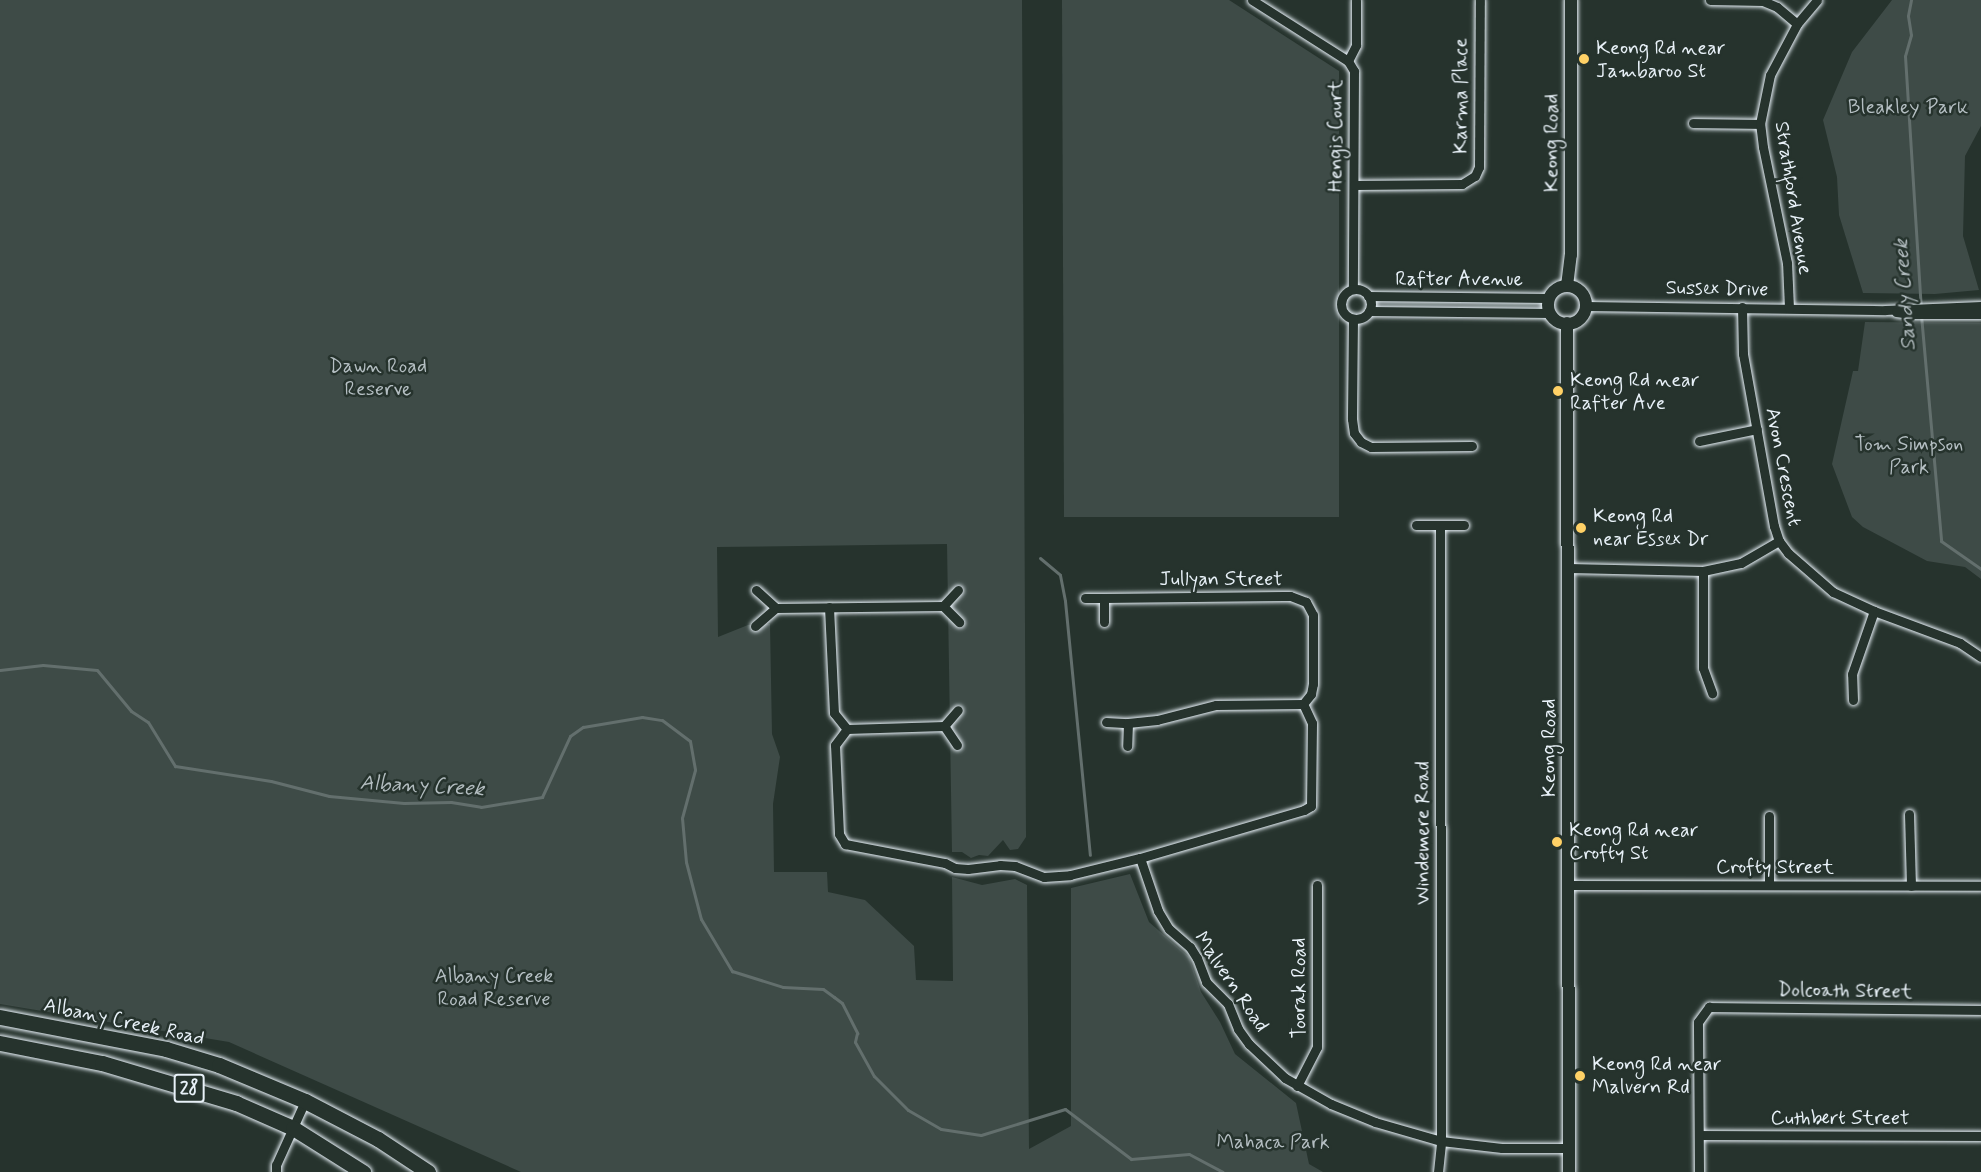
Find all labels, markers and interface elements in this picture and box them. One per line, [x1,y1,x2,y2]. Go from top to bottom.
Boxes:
place label: Keong Rd near Jambaroo St [1596,36,1720,83]
street label: Karma Place [1449,39,1473,153]
marker: Keong Rd near Jambaroo St [1577,52,1591,66]
street label: Hengis Court [1324,81,1348,191]
street label: Keong Road [1540,94,1564,192]
park label: Bleakley Park [1850,95,1966,119]
street label: Strathford Avenue [1769,119,1817,277]
water label: Sandy Creek [1888,238,1922,352]
street label: Rafter Avenue [1396,267,1522,291]
street label: Sussex Drive [1665,276,1769,302]
park label: Dawn Road Reserve [329,355,427,402]
place label: Keong Rd near Rafter Ave [1570,368,1694,415]
marker: Keong Rd near Rafter Ave [1551,384,1565,398]
street label: Avon Crescent [1759,404,1807,530]
park label: Tom Simpson Park [1852,433,1966,480]
place label: Keong Rd near Essex Dr [1593,504,1709,551]
marker: Keong Rd near Essex Dr [1574,521,1588,535]
street label: Jullyan Street [1160,567,1282,591]
street label: Keong Road [1537,699,1561,797]
street label: Windemere Road [1411,763,1435,903]
water label: Albany Creek [358,770,486,802]
place label: Keong Rd near Crofty St [1569,819,1693,866]
marker: Keong Rd near Crofty St [1550,835,1564,849]
street label: Crofty Street [1716,855,1834,879]
street label: Malvern Road [1189,928,1273,1036]
street label: Toorak Road [1287,938,1311,1038]
park label: Albany Creek Road Reserve [434,964,554,1011]
street label: Dolcoath Street [1777,978,1913,1004]
street label: Albany Creek Road [41,993,207,1051]
place label: Keong Rd near Malvern Rd [1592,1052,1716,1099]
marker: Keong Rd near Malvern Rd [1573,1069,1587,1083]
road number: 28 [172,1073,206,1103]
street label: Cuthbert Street [1771,1106,1909,1130]
park label: Mahaca Park [1216,1130,1330,1154]

